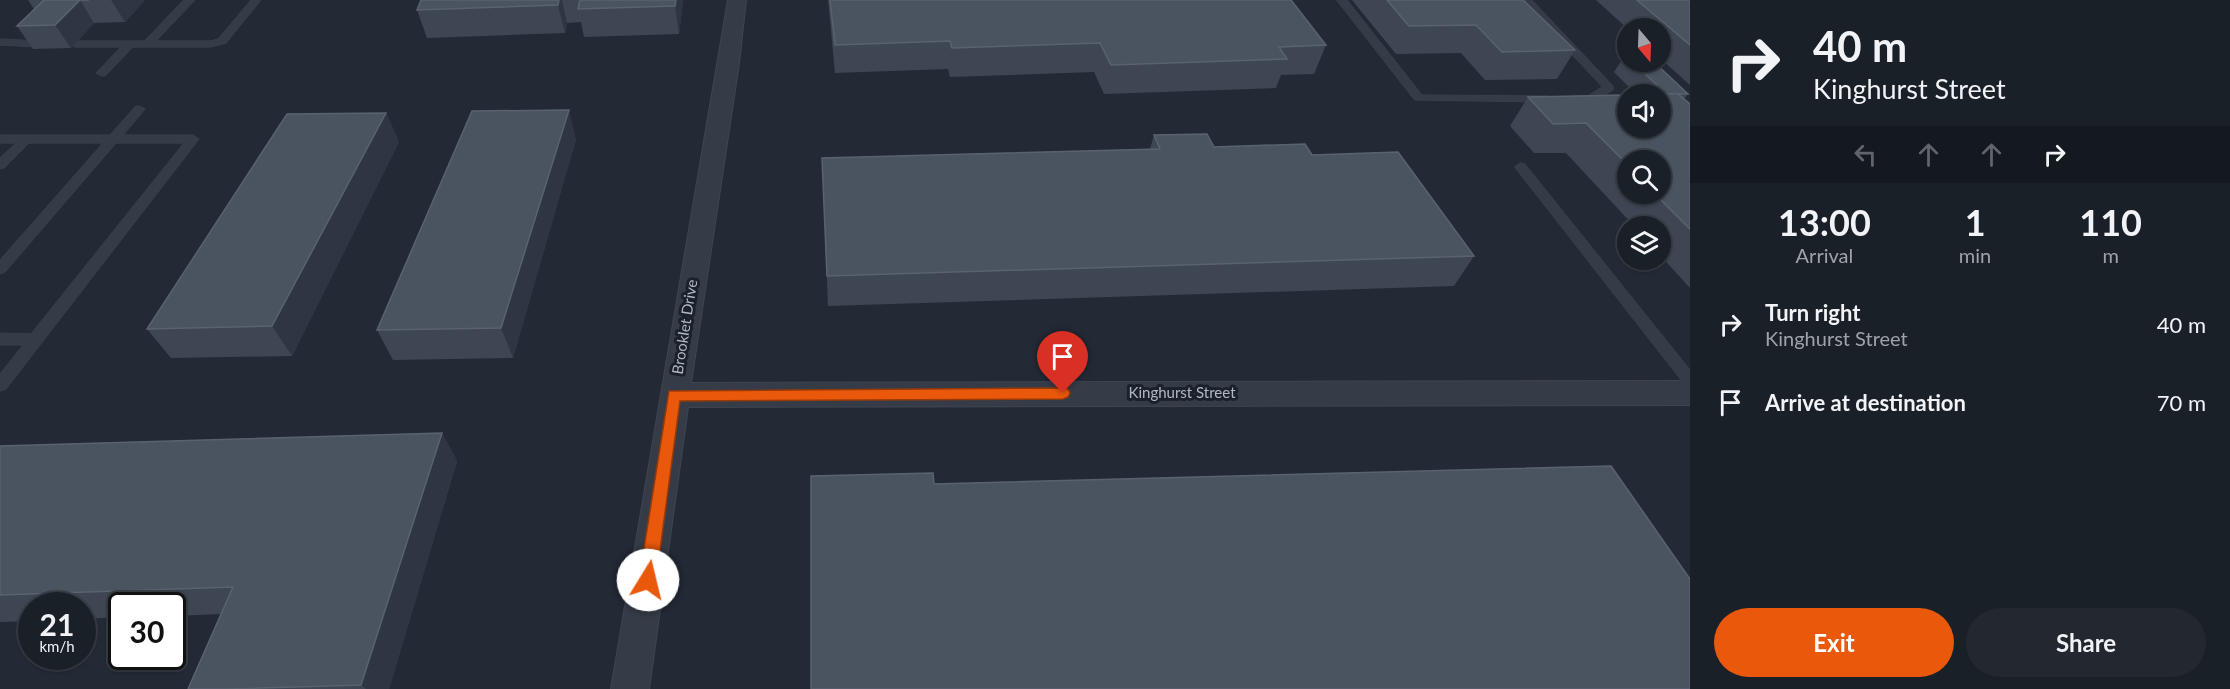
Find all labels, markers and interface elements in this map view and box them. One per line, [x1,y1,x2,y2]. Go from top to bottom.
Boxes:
north arrow [1617,18,1671,72]
map controls [1617,18,1671,270]
text: 40 m [1813,21,1907,71]
icon: right [1714,24,1792,102]
text: Kinghurst Street [1813,72,2006,105]
button: sound [1617,84,1671,138]
icon: left [1849,138,1882,171]
icon: ahead [1912,138,1945,171]
icon: ahead [1975,138,2008,171]
icon: right [2038,138,2071,171]
button: search [1617,150,1671,204]
text: 13:00 [1778,200,1871,244]
text: 1 [1965,200,1986,244]
text: 110 [2079,200,2142,244]
button: layers [1617,216,1671,270]
text: Arrival [1796,243,1853,267]
text: min [1959,243,1991,267]
text: m [2102,243,2119,267]
street label: Brooklet Drive [668,278,700,376]
text: Turn right [1765,299,1860,326]
icon: right [1714,308,1747,341]
text: 40 m [2157,311,2206,338]
text: Kinghurst Street [1765,326,1908,350]
pin [1037,331,1088,393]
icon: arrive [1046,340,1079,373]
street label: Kinghurst Street [1128,383,1236,401]
icon: arrive [1714,386,1747,419]
text: Arrive at destination [1765,389,1966,416]
text: 70 m [2157,389,2206,416]
position arrow [616,548,680,612]
speed limit sign: 30 [108,592,186,670]
text: 21 [40,606,74,642]
button: Exit [1714,608,1954,677]
button: Share [1966,608,2206,677]
text: km/h [39,637,75,655]

